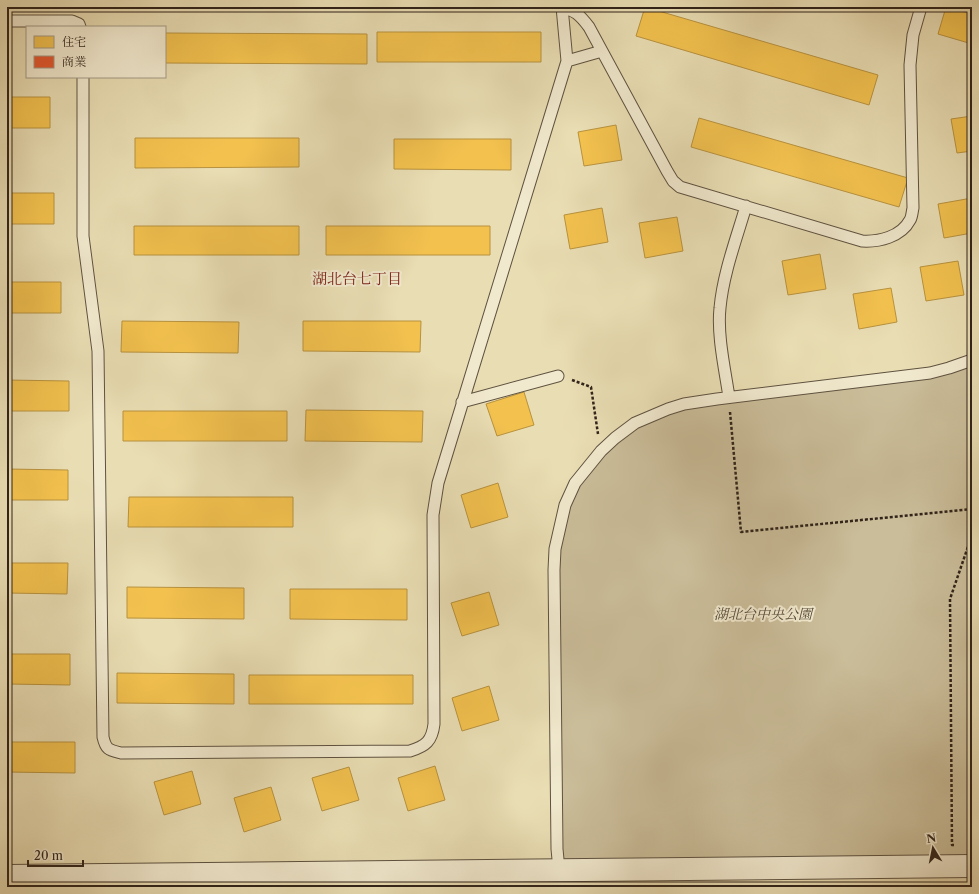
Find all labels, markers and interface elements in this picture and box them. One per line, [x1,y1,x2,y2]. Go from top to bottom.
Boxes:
legend [26,26,166,78]
text: 住宅 [62,34,86,49]
text: 商業 [62,54,86,69]
district label: 湖北台七丁目 [312,269,402,288]
park label: 湖北台中央公園 [714,605,814,623]
north arrow [913,828,953,868]
text: N [925,830,938,846]
scale bar [28,842,83,868]
text: 20 m [34,848,63,863]

